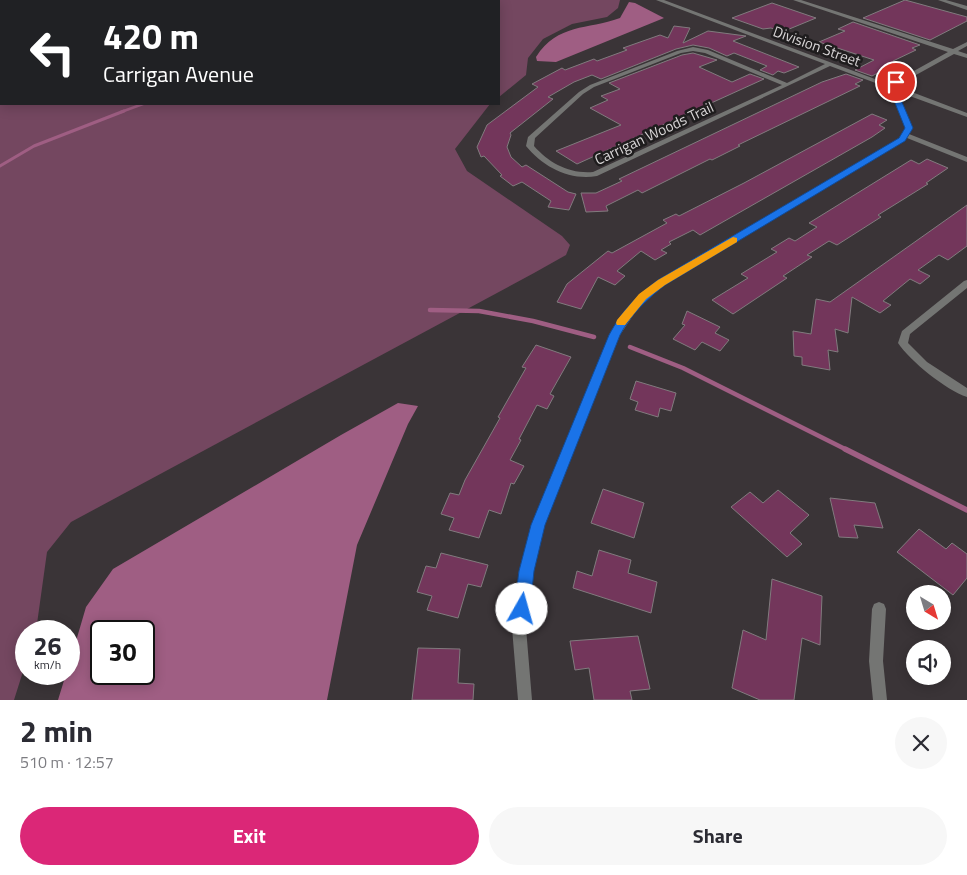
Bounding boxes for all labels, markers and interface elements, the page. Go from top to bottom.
text: 420 m [103,9,199,63]
icon: left [20,20,85,85]
street label: Division Street [770,20,865,73]
text: Carrigan Avenue [103,57,254,91]
pin [875,61,917,103]
icon: arrive [882,68,910,96]
street label: Carrigan Woods Trail [591,95,717,171]
position arrow [495,582,547,634]
north arrow [906,585,951,630]
map controls [906,585,951,685]
speed limit sign: 30 [90,620,155,685]
text: 26 [33,627,62,665]
button: sound [906,640,951,685]
text: km/h [34,655,61,674]
text: 2 min [20,708,93,754]
button: close [895,717,947,769]
text: 510 m · 12:57 [20,750,114,774]
button: Exit [20,807,479,865]
button: Share [489,807,947,865]

